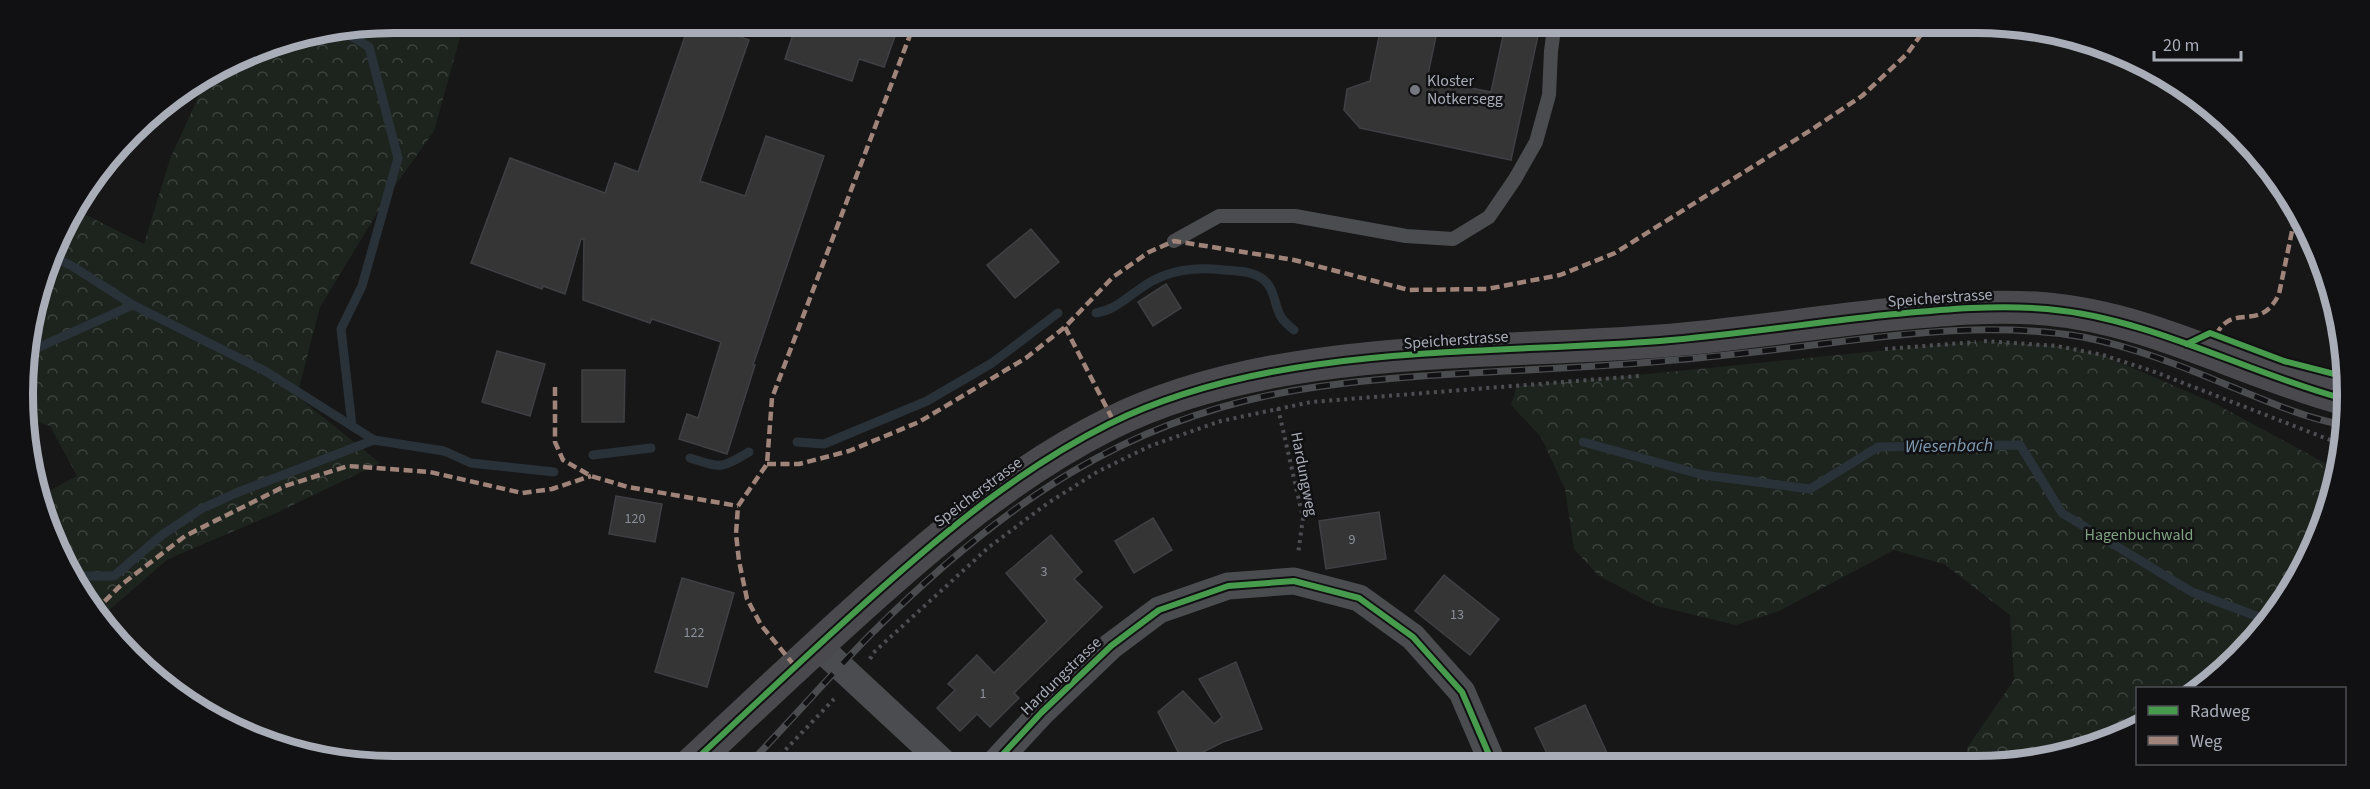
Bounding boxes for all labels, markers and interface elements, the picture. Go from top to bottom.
scale bar [2154,24,2241,62]
text: 20 m [2163,33,2199,58]
place label: Kloster Notkersegg [1427,70,1503,110]
marker: Kloster Notkersegg [1408,83,1422,97]
street label: Speicherstrasse [1887,283,1993,313]
street label: Speicherstrasse [1403,325,1509,355]
street label: Hardungweg [1285,430,1323,518]
water label: Wiesenbach [1905,433,1993,459]
street label: Speicherstrasse [929,452,1027,532]
house number: 120 [625,509,645,529]
park label: Hagenbuchwald [2085,524,2193,546]
house number: 9 [1349,530,1356,550]
house number: 3 [1041,562,1048,582]
house number: 13 [1450,605,1464,625]
house number: 122 [684,623,704,643]
street label: Hardungstrasse [1016,632,1106,720]
house number: 1 [980,684,987,704]
legend [2136,687,2346,765]
text: Radweg [2190,699,2250,724]
text: Weg [2190,729,2222,754]

